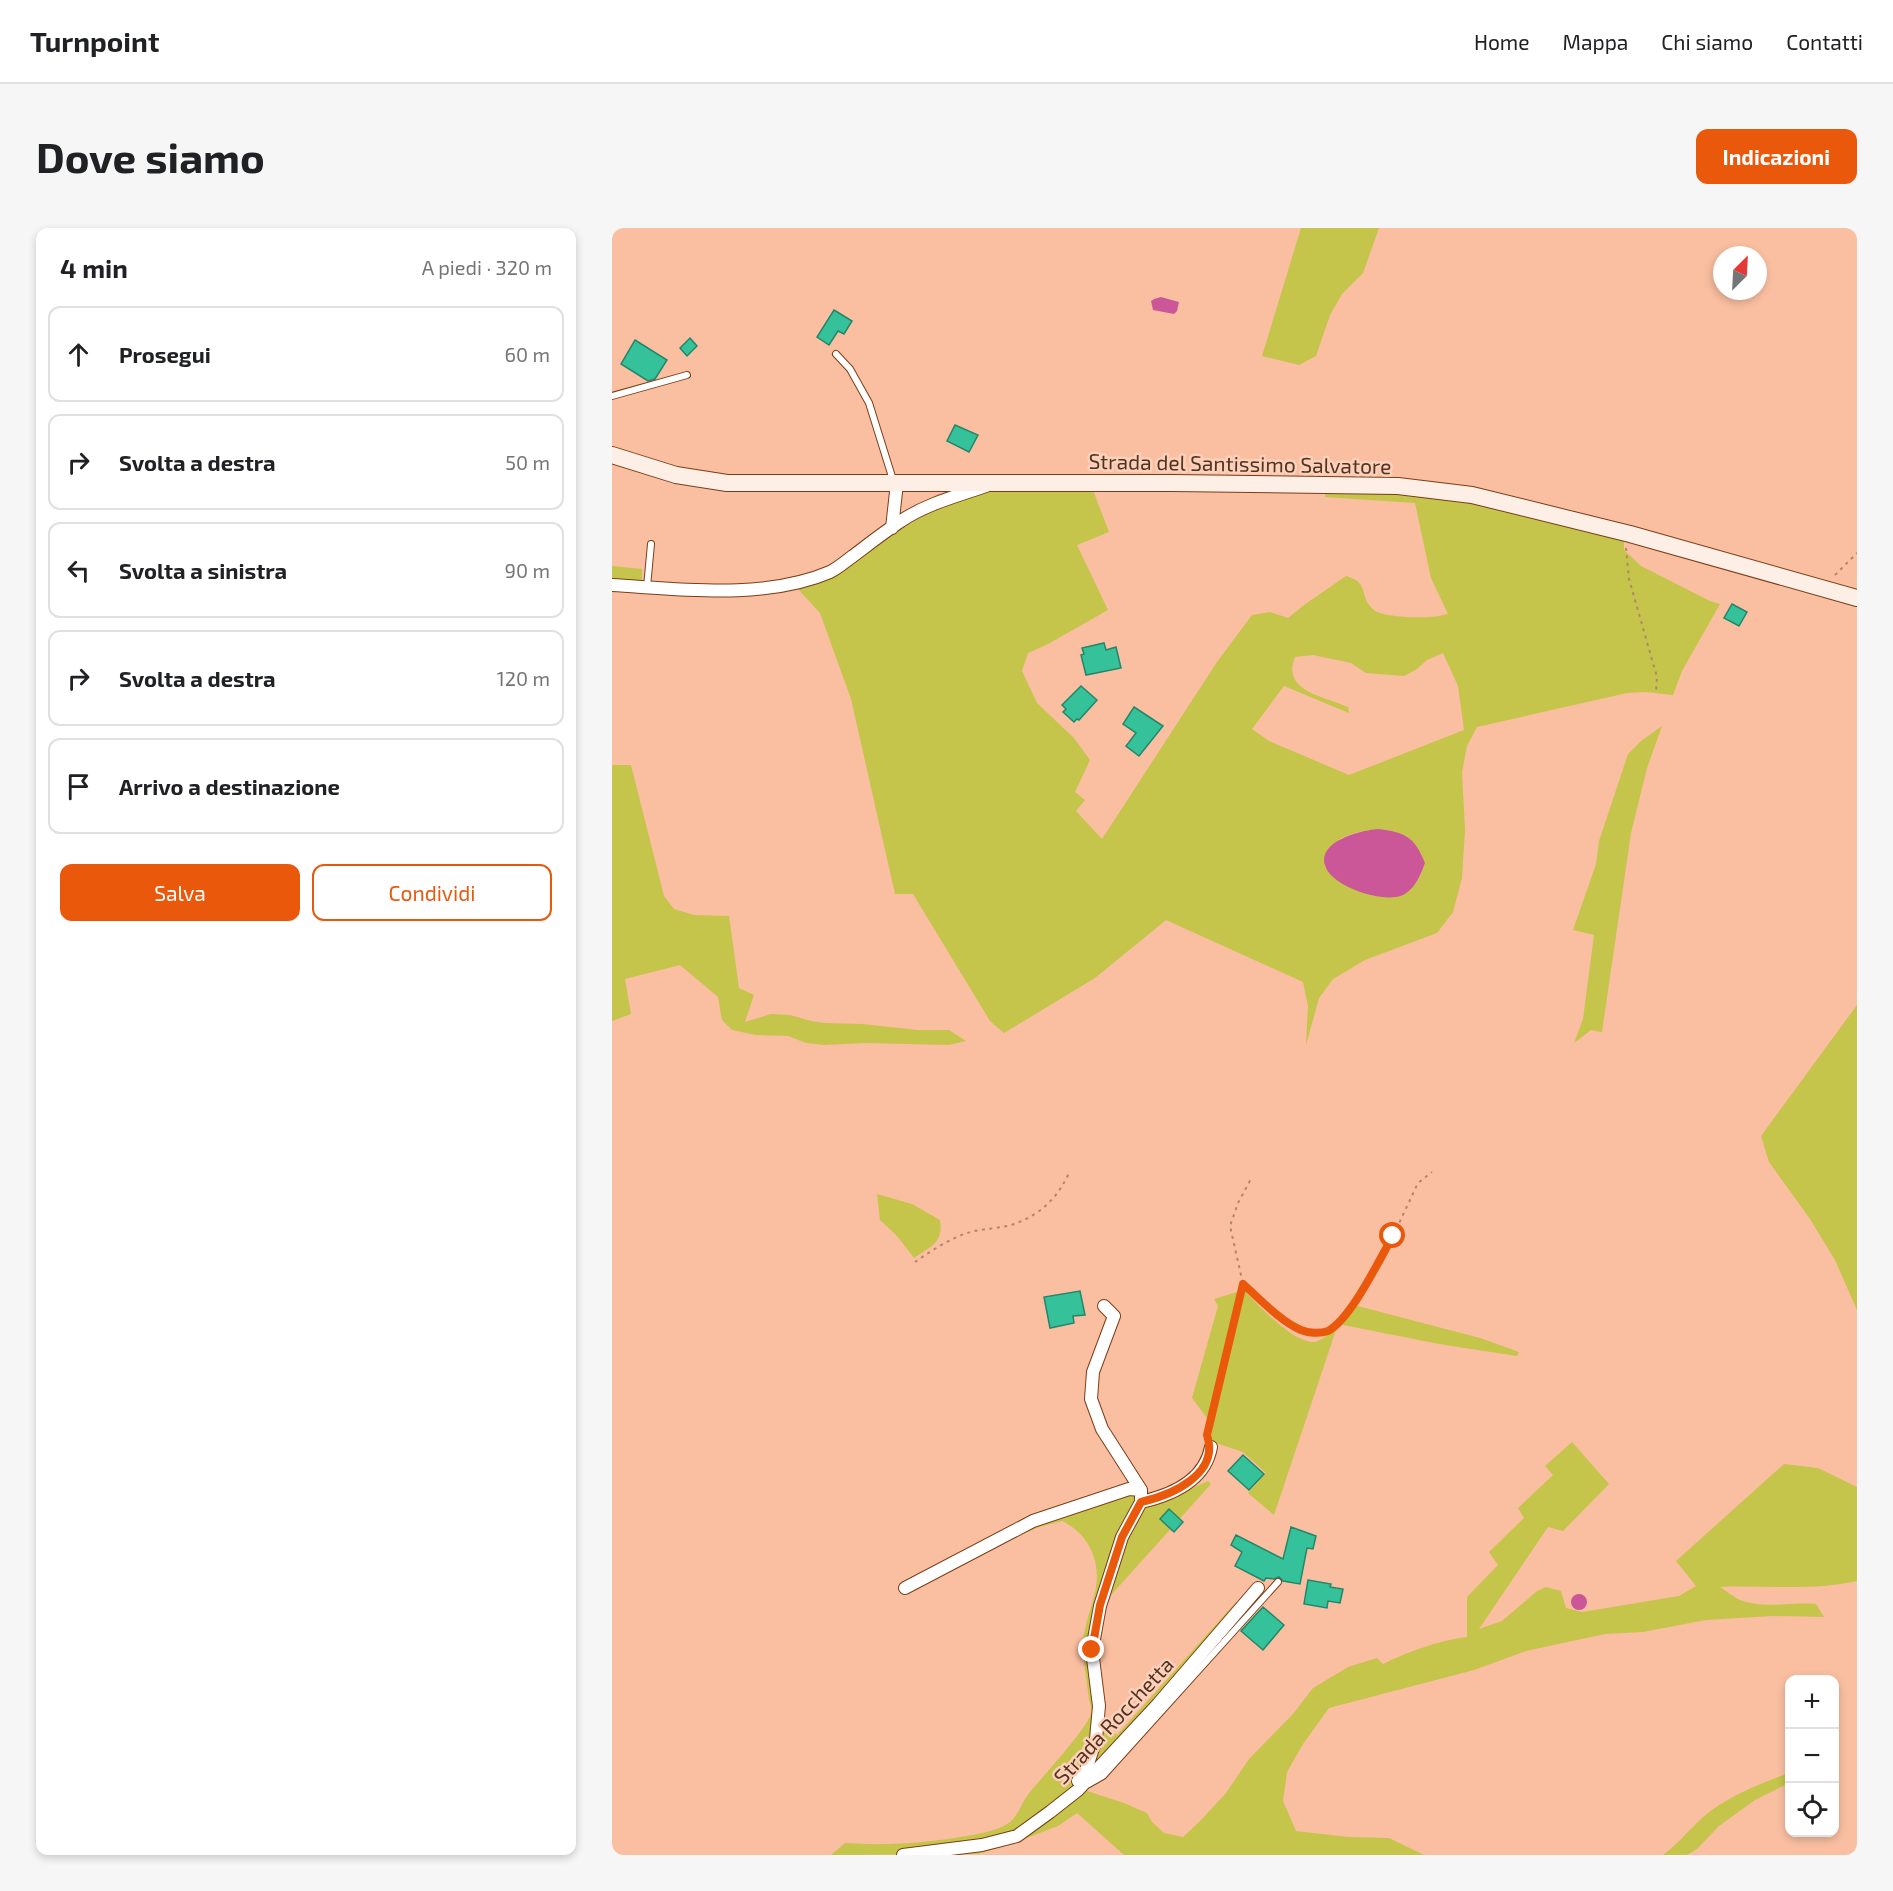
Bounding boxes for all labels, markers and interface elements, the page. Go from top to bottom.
text: Turnpoint [30,24,159,58]
text: Home [1474,29,1530,54]
text: Mappa [1563,29,1628,54]
text: Chi siamo [1661,29,1753,54]
text: Contatti [1786,29,1863,54]
button: Indicazioni [1696,129,1857,184]
text: Dove siamo [36,131,265,181]
north arrow [1713,246,1767,300]
text: 4 min [60,252,128,283]
text: A piedi · 320 m [422,255,552,279]
icon: ahead [62,338,95,371]
text: Prosegui [119,341,211,367]
text: 60 m [505,342,550,366]
icon: right [62,446,95,479]
street label: Strada del Santissimo Salvatore [1088,448,1392,478]
text: Svolta a destra [119,449,276,475]
text: 50 m [505,450,550,474]
icon: left [62,554,95,587]
text: Svolta a sinistra [119,557,287,583]
text: 90 m [505,558,550,582]
icon: right [62,662,95,695]
text: Svolta a destra [119,665,276,691]
text: 120 m [497,666,550,690]
icon: arrive [62,770,95,803]
text: Arrivo a destinazione [119,773,340,799]
button: Salva [60,864,300,921]
button: Condividi [312,864,552,921]
route start [1379,1222,1405,1248]
route end [1078,1636,1104,1662]
street label: Strada Rocchetta [1048,1651,1178,1789]
map controls [1785,1675,1839,1837]
button: + [1785,1675,1839,1729]
button: − [1785,1729,1839,1783]
button: locate [1785,1783,1839,1837]

